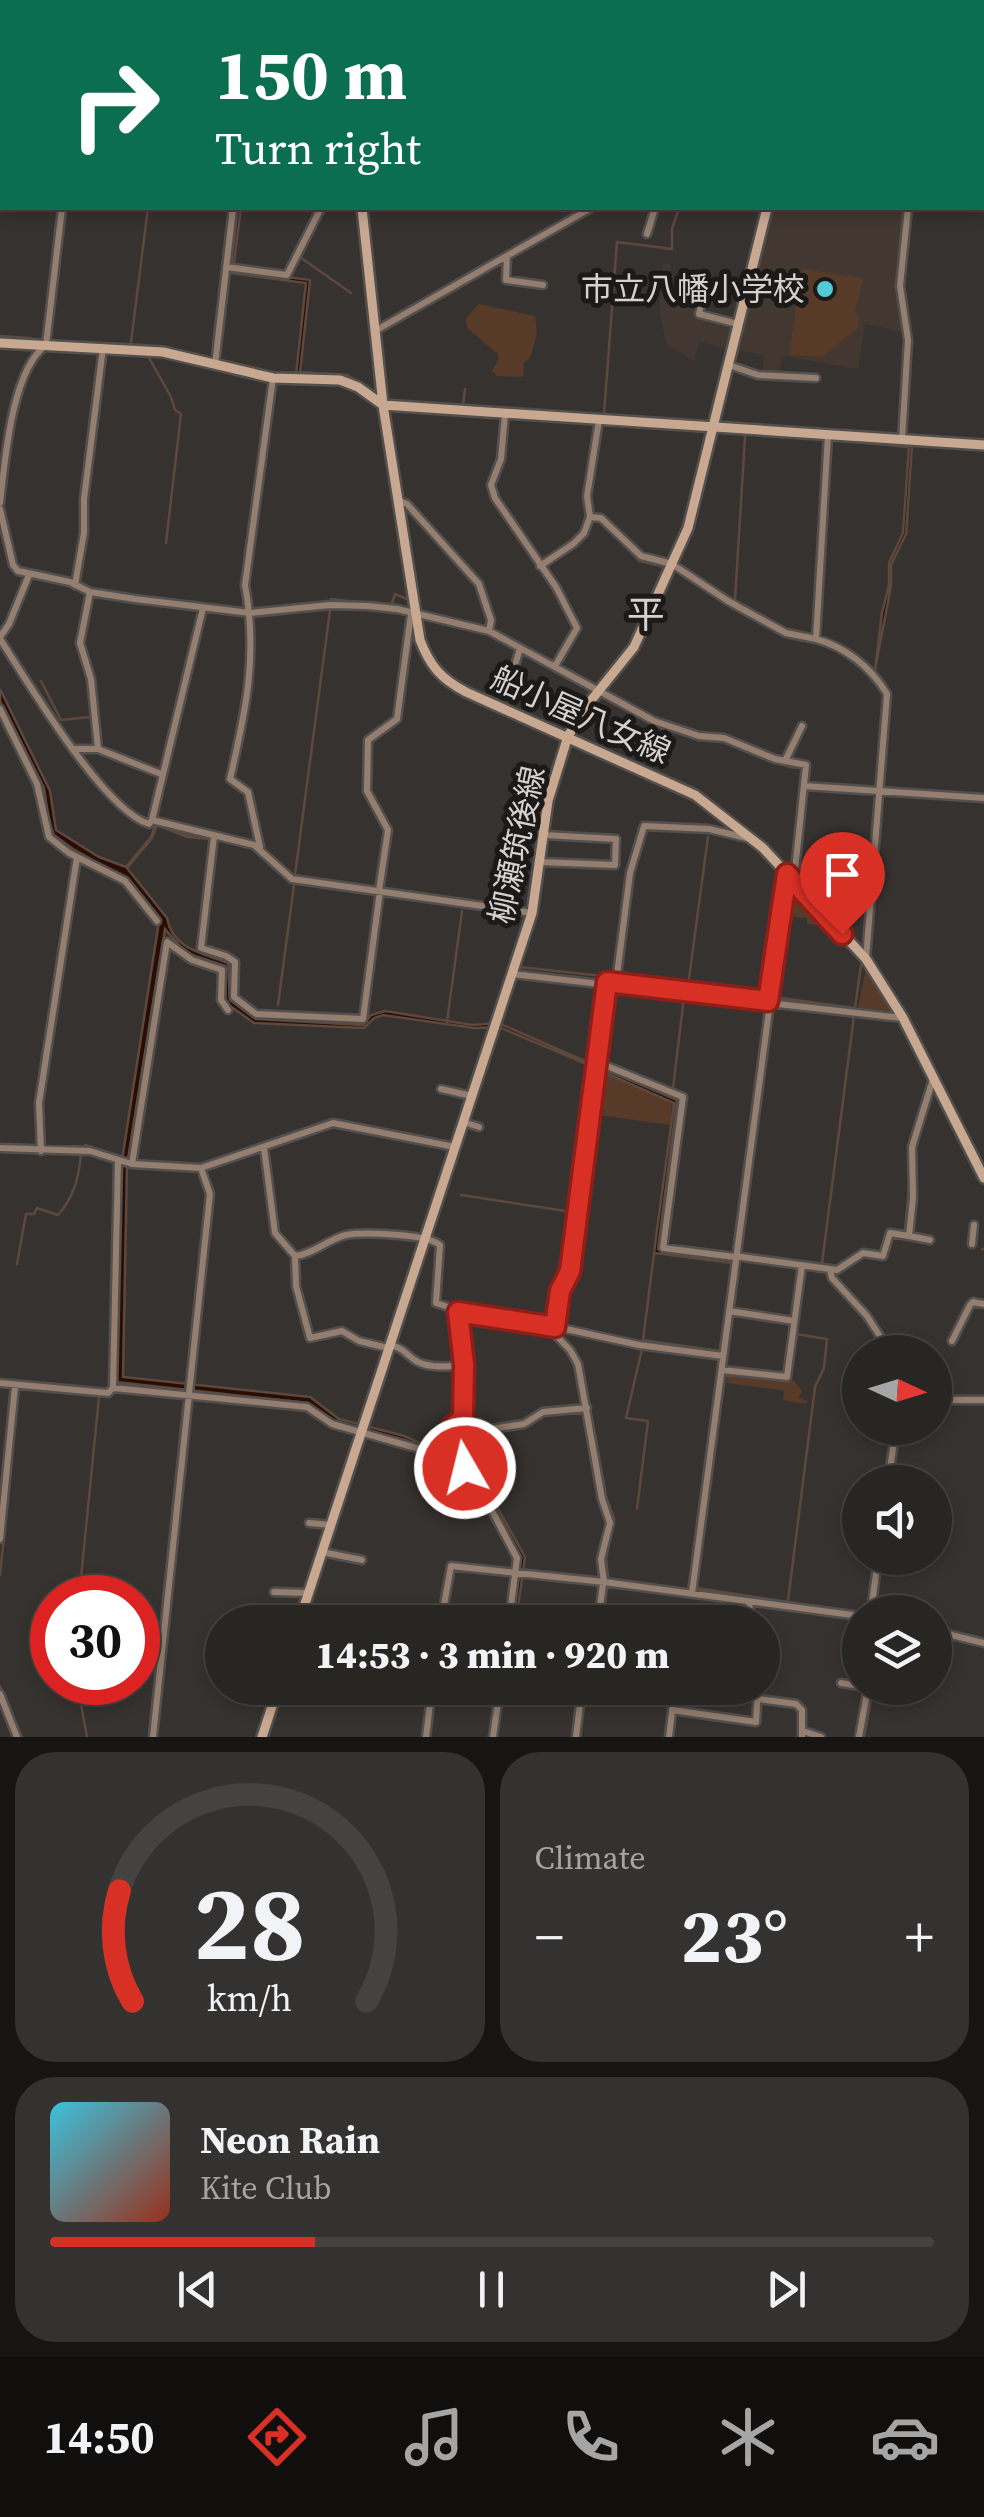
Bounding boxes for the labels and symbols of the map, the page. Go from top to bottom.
place label: 市立八幡小学校 [581,267,805,311]
marker: 市立八幡小学校 [814,278,836,300]
district label: 平 [627,589,665,641]
street label: 船小屋八女線 [484,656,678,774]
street label: 柳瀬筑後線 [479,762,555,928]
pin [800,832,885,935]
north arrow [842,1335,952,1445]
position arrow [413,1416,517,1520]
speed limit sign: 30 [30,1575,160,1705]

